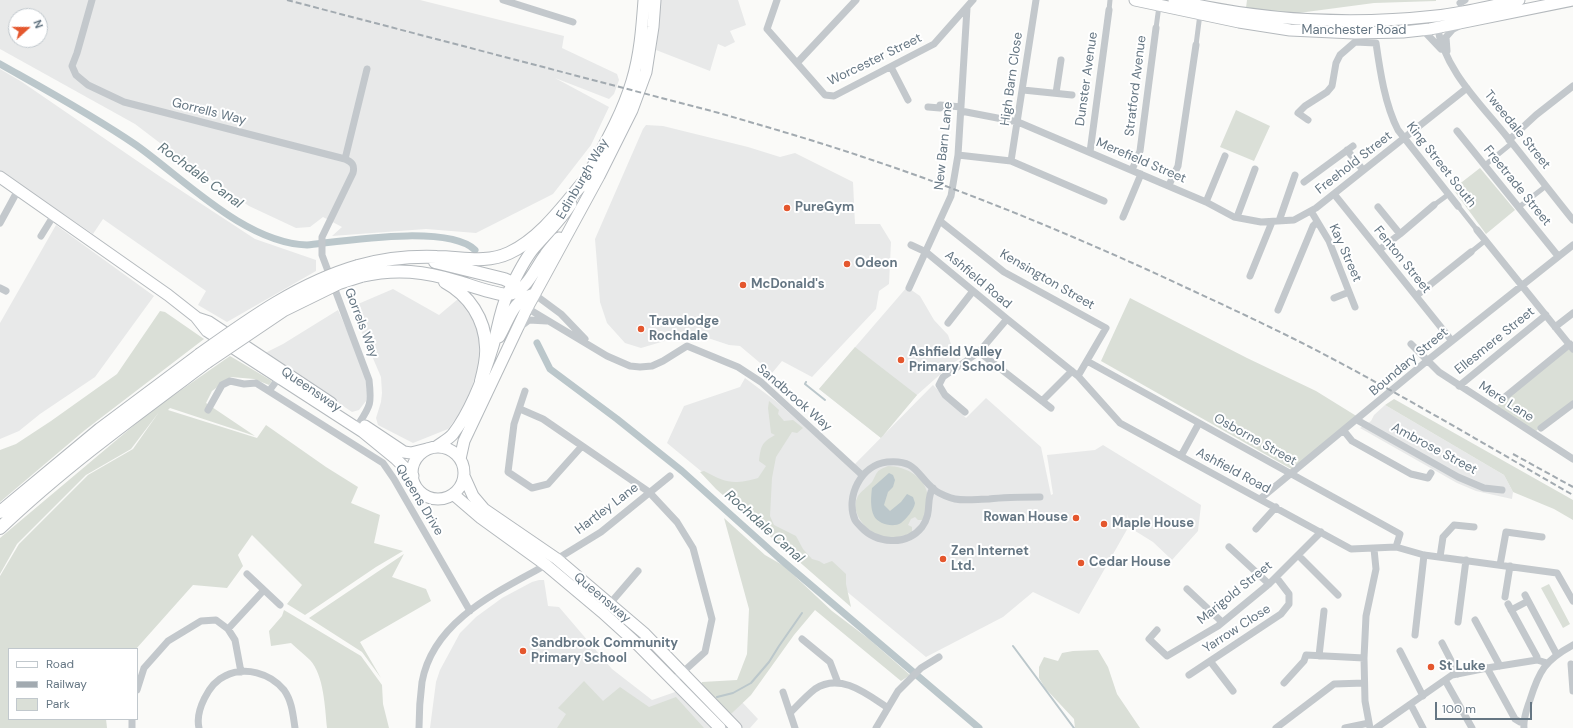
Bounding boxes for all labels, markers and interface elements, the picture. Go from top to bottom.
north arrow [8,8,48,48]
text: N [30,18,46,30]
street label: Manchester Road [1302,23,1406,39]
street label: Worcester Street [825,30,925,90]
street label: High Barn Close [998,31,1026,127]
street label: Dunster Avenue [1073,31,1101,127]
street label: Stratford Avenue [1122,35,1150,137]
street label: Tweedale Street [1480,87,1554,173]
street label: Gorrells Way [170,95,248,129]
street label: New Barn Lane [932,101,956,191]
street label: King Street South [1403,119,1479,211]
street label: Freehold Street [1313,128,1395,198]
street label: Merefield Street [1094,135,1188,187]
street label: Edinburgh Way [554,136,612,222]
water label: Rochdale Canal [154,140,246,212]
street label: Freetrade Street [1480,143,1554,229]
place label: PureGym [795,200,854,216]
marker: PureGym [782,203,792,213]
street label: Kay Street [1325,222,1365,284]
street label: Fenton Street [1370,223,1434,297]
street label: Kensington Street [997,247,1097,313]
street label: Ashfield Road [942,248,1014,312]
place label: Odeon [855,256,897,272]
marker: Odeon [842,259,852,269]
place label: McDonald's [751,277,825,293]
marker: McDonald's [738,280,748,290]
street label: Gorrels Way [341,286,381,360]
street label: Ellesmere Street [1452,304,1538,378]
place label: Travelodge Rochdale [649,314,719,345]
marker: Travelodge Rochdale [636,324,646,334]
street label: Boundary Street [1366,325,1452,399]
place label: Ashfield Valley Primary School [909,345,1005,376]
marker: Ashfield Valley Primary School [896,355,906,365]
street label: Sandbrook Way [753,361,835,435]
street label: Queensway [278,364,344,416]
street label: Mere Lane [1476,378,1536,426]
street label: Osborne Street [1211,411,1299,469]
street label: Ambrose Street [1388,420,1480,478]
street label: Ashfield Road [1193,445,1273,497]
street label: Queens Drive [392,461,446,539]
street label: Hartley Lane [572,480,642,538]
water label: Rochdale Canal [721,487,807,567]
place label: Rowan House [984,510,1068,526]
marker: Rowan House [1071,513,1081,523]
place label: Maple House [1112,516,1194,532]
marker: Maple House [1099,519,1109,529]
place label: Zen Internet Ltd. [951,544,1029,575]
marker: Zen Internet Ltd. [938,554,948,564]
place label: Cedar House [1089,555,1171,571]
marker: Cedar House [1076,558,1086,568]
street label: Marigold Street [1194,558,1276,628]
street label: Queensway [570,570,634,626]
street label: Yarrow Close [1200,601,1274,657]
place label: Sandbrook Community Primary School [531,636,678,667]
marker: Sandbrook Community Primary School [518,646,528,656]
legend [8,648,138,720]
text: Road [46,656,74,672]
place label: St Luke [1439,659,1486,675]
marker: St Luke [1426,662,1436,672]
text: Railway [46,676,87,692]
scale bar [1437,694,1534,720]
text: Park [46,696,70,712]
text: 100 m [1442,701,1476,717]

